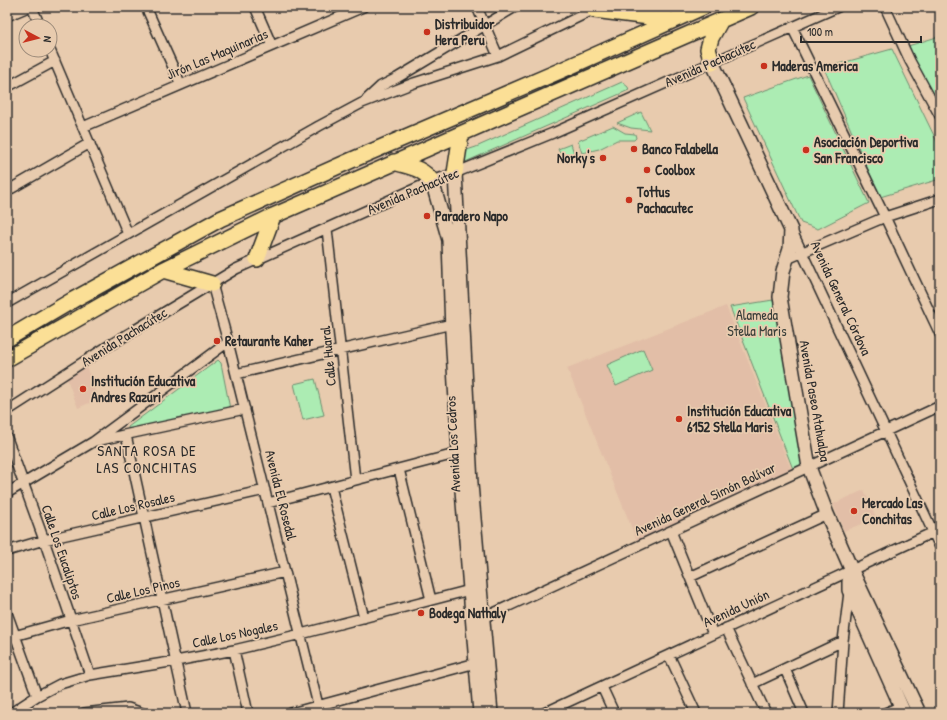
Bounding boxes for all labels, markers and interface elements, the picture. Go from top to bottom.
place label: Distribuidor Hera Peru [435,14,495,49]
north arrow [18,18,58,58]
scale bar [801,18,921,44]
text: 100 m [807,23,833,40]
street label: Jirón Las Maquinarias [163,24,271,84]
marker: Distribuidor Hera Peru [422,27,432,37]
street label: Avenida Pachacútec [661,34,759,91]
text: N [41,35,55,43]
place label: Maderas America [772,56,858,75]
marker: Maderas America [759,61,769,71]
place label: Asociación Deportiva San Francisco [814,132,918,167]
place label: Banco Falabella [642,139,719,158]
marker: Banco Falabella [629,144,639,154]
marker: Asociación Deportiva San Francisco [801,145,811,155]
place label: Norky's [557,148,596,169]
marker: Norky's [598,153,608,163]
place label: Coolbox [655,160,695,179]
street label: Avenida Pachacútec [364,163,462,218]
marker: Coolbox [642,165,652,175]
place label: Tottus Pachacutec [636,182,693,217]
marker: Tottus Pachacutec [624,195,634,205]
place label: Paradero Napo [435,206,508,227]
marker: Paradero Napo [422,211,432,221]
street label: Avenida General Córdova [807,237,877,359]
street label: Avenida Pachacútec [77,302,171,370]
park label: Alameda Stella Maris [727,305,787,340]
street label: Calle Huaral [315,325,340,387]
place label: Retaurante Kaher [225,331,314,350]
marker: Retaurante Kaher [212,336,222,346]
street label: Avenida Paseo Atahualpa [794,339,836,464]
place label: Institución Educativa Andres Razuri [91,371,196,406]
marker: Institución Educativa Andres Razuri [78,384,88,394]
street label: Avenida Los Cedros [440,395,465,493]
place label: Institución Educativa 6152 Stella Maris [687,401,792,436]
marker: Institución Educativa 6152 Stella Maris [674,414,684,424]
district label: SANTA ROSA DE LAS CONCHITAS [97,440,197,478]
street label: Avenida El Rosedal [261,448,302,542]
street label: Avenida General Simón Bolívar [631,457,779,540]
street label: Calle Los Rosales [89,487,176,524]
place label: Mercado Las Conchitas [862,493,923,528]
street label: Calle Los Eucaliptos [36,502,88,602]
marker: Mercado Las Conchitas [849,506,859,516]
street label: Calle Los Pinos [104,572,181,607]
street label: Avenida Unión [700,584,772,631]
place label: Bodega Nathaly [429,603,507,624]
marker: Bodega Nathaly [416,608,426,618]
street label: Calle Los Nogales [190,615,280,653]

